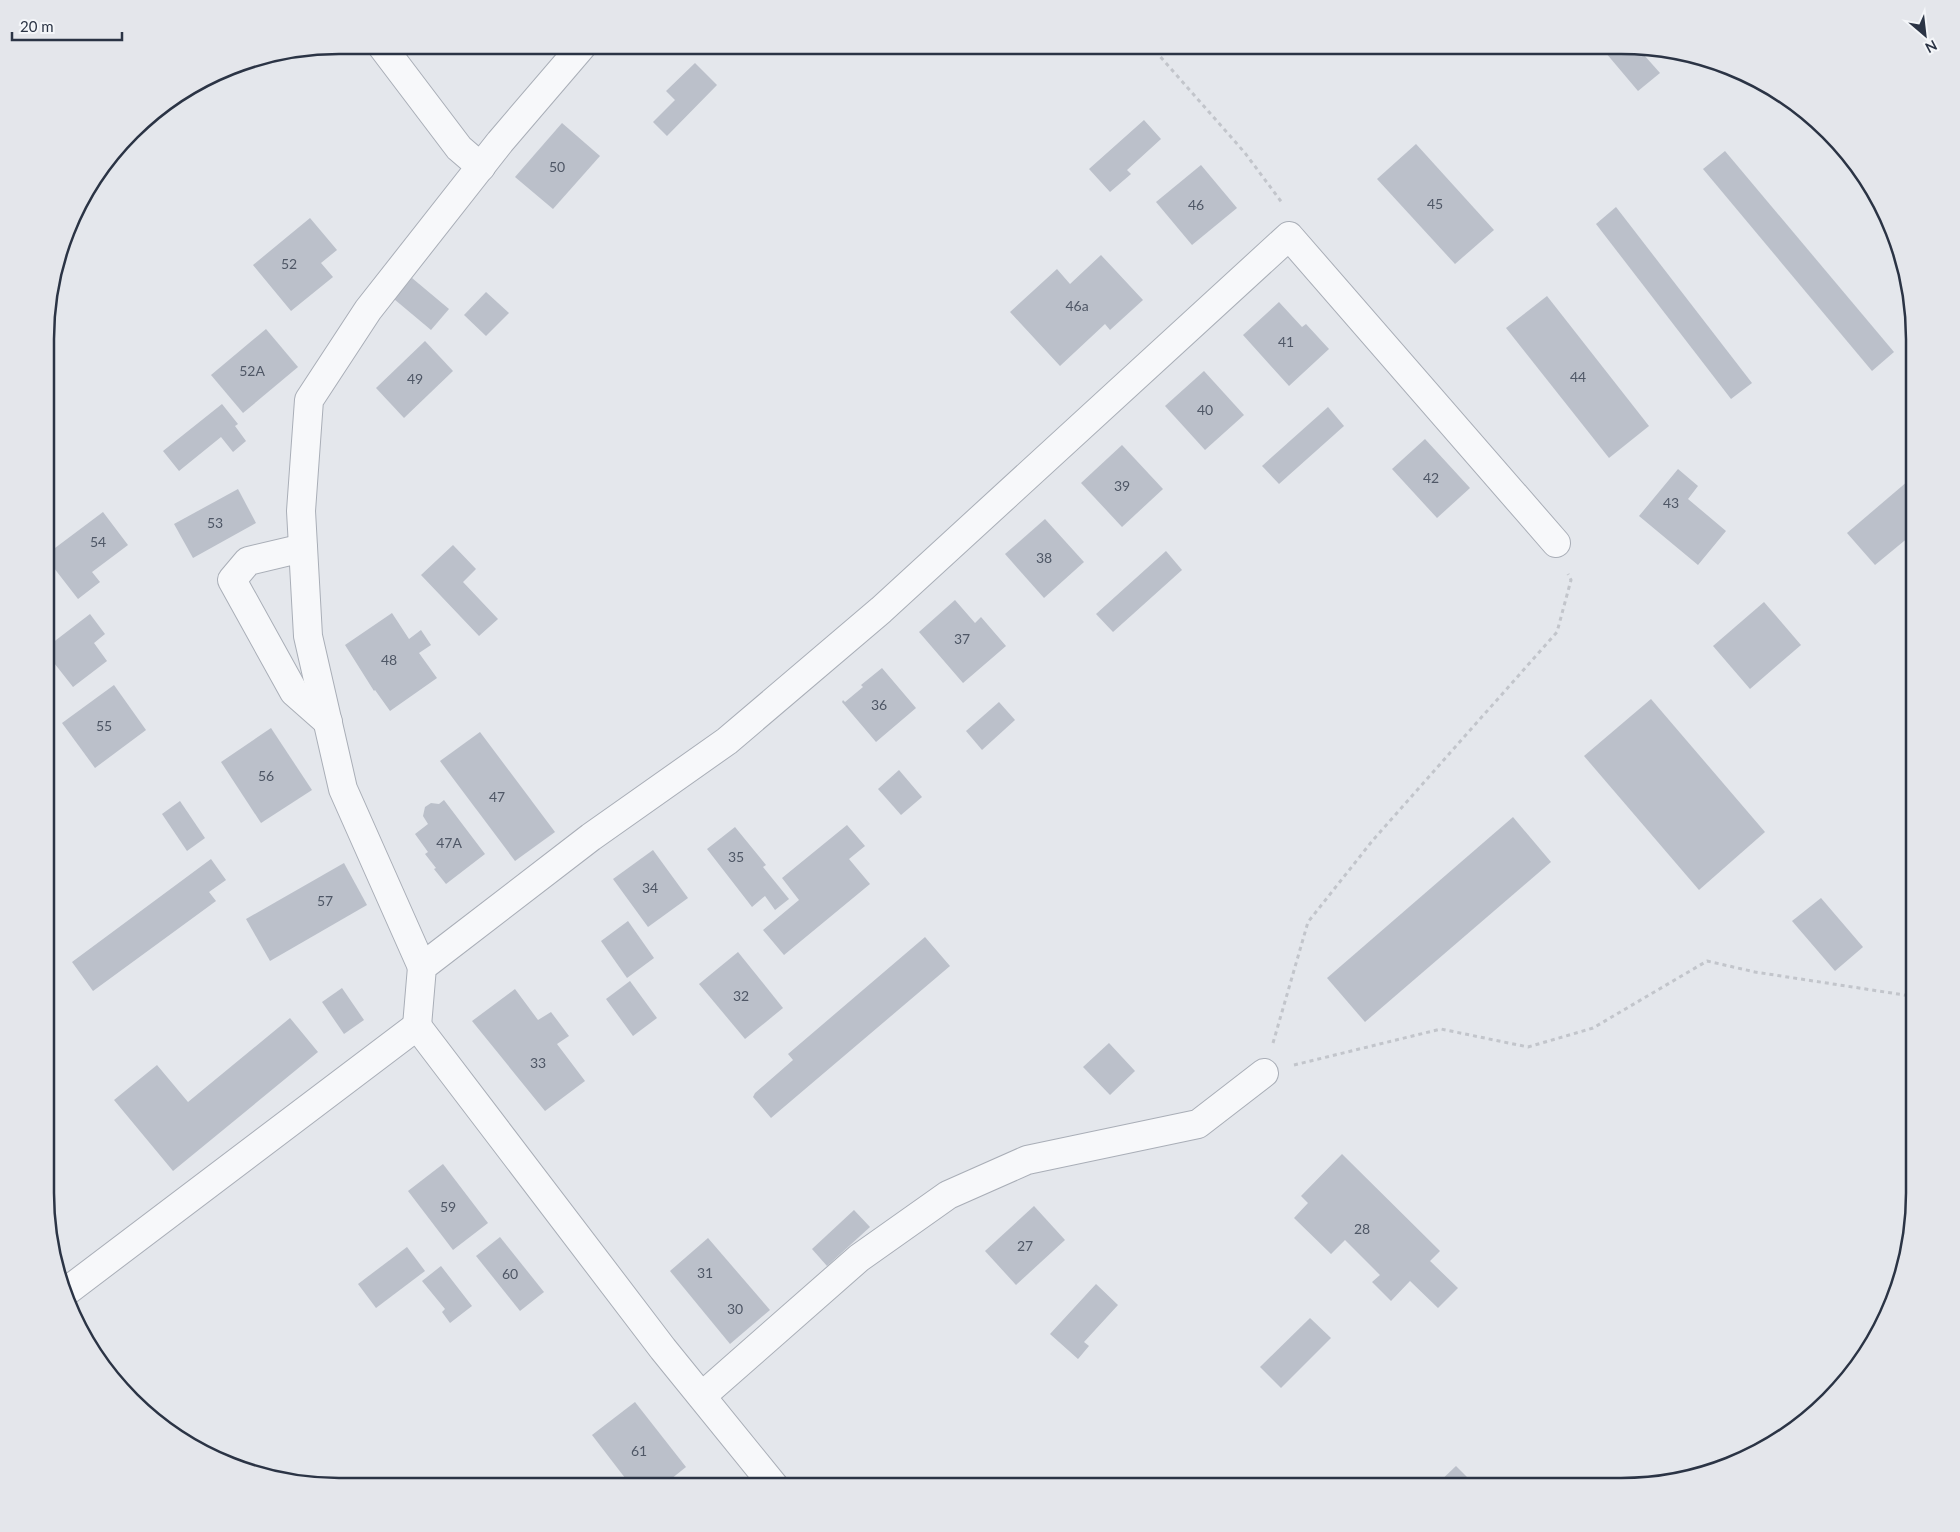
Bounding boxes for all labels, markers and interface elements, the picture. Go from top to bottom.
scale bar [12,10,122,42]
north arrow [1900,10,1950,60]
text: 20 m [20,17,54,35]
text: N [1923,37,1940,57]
house number: 50 [549,158,565,175]
house number: 45 [1427,195,1443,212]
house number: 46 [1188,196,1204,213]
house number: 52 [281,255,297,272]
house number: 46a [1065,297,1089,314]
house number: 41 [1278,333,1294,350]
house number: 52A [239,362,265,379]
house number: 44 [1570,368,1586,385]
house number: 49 [407,370,423,387]
house number: 40 [1197,401,1213,418]
house number: 42 [1423,469,1439,486]
house number: 39 [1114,477,1130,494]
house number: 43 [1663,494,1679,511]
house number: 53 [207,514,223,531]
house number: 54 [90,533,106,550]
house number: 38 [1036,549,1052,566]
house number: 37 [954,630,970,647]
house number: 48 [381,651,397,668]
house number: 36 [871,696,887,713]
house number: 55 [96,717,112,734]
house number: 56 [258,767,274,784]
house number: 47 [489,788,505,805]
house number: 47A [436,834,462,851]
house number: 35 [728,848,744,865]
house number: 34 [642,879,658,896]
house number: 57 [317,892,333,909]
house number: 32 [733,987,749,1004]
house number: 33 [530,1054,546,1071]
house number: 59 [440,1198,456,1215]
house number: 28 [1354,1220,1370,1237]
house number: 27 [1017,1237,1033,1254]
house number: 31 [697,1264,713,1281]
house number: 60 [502,1265,518,1282]
house number: 30 [727,1300,743,1317]
house number: 61 [631,1442,647,1459]

